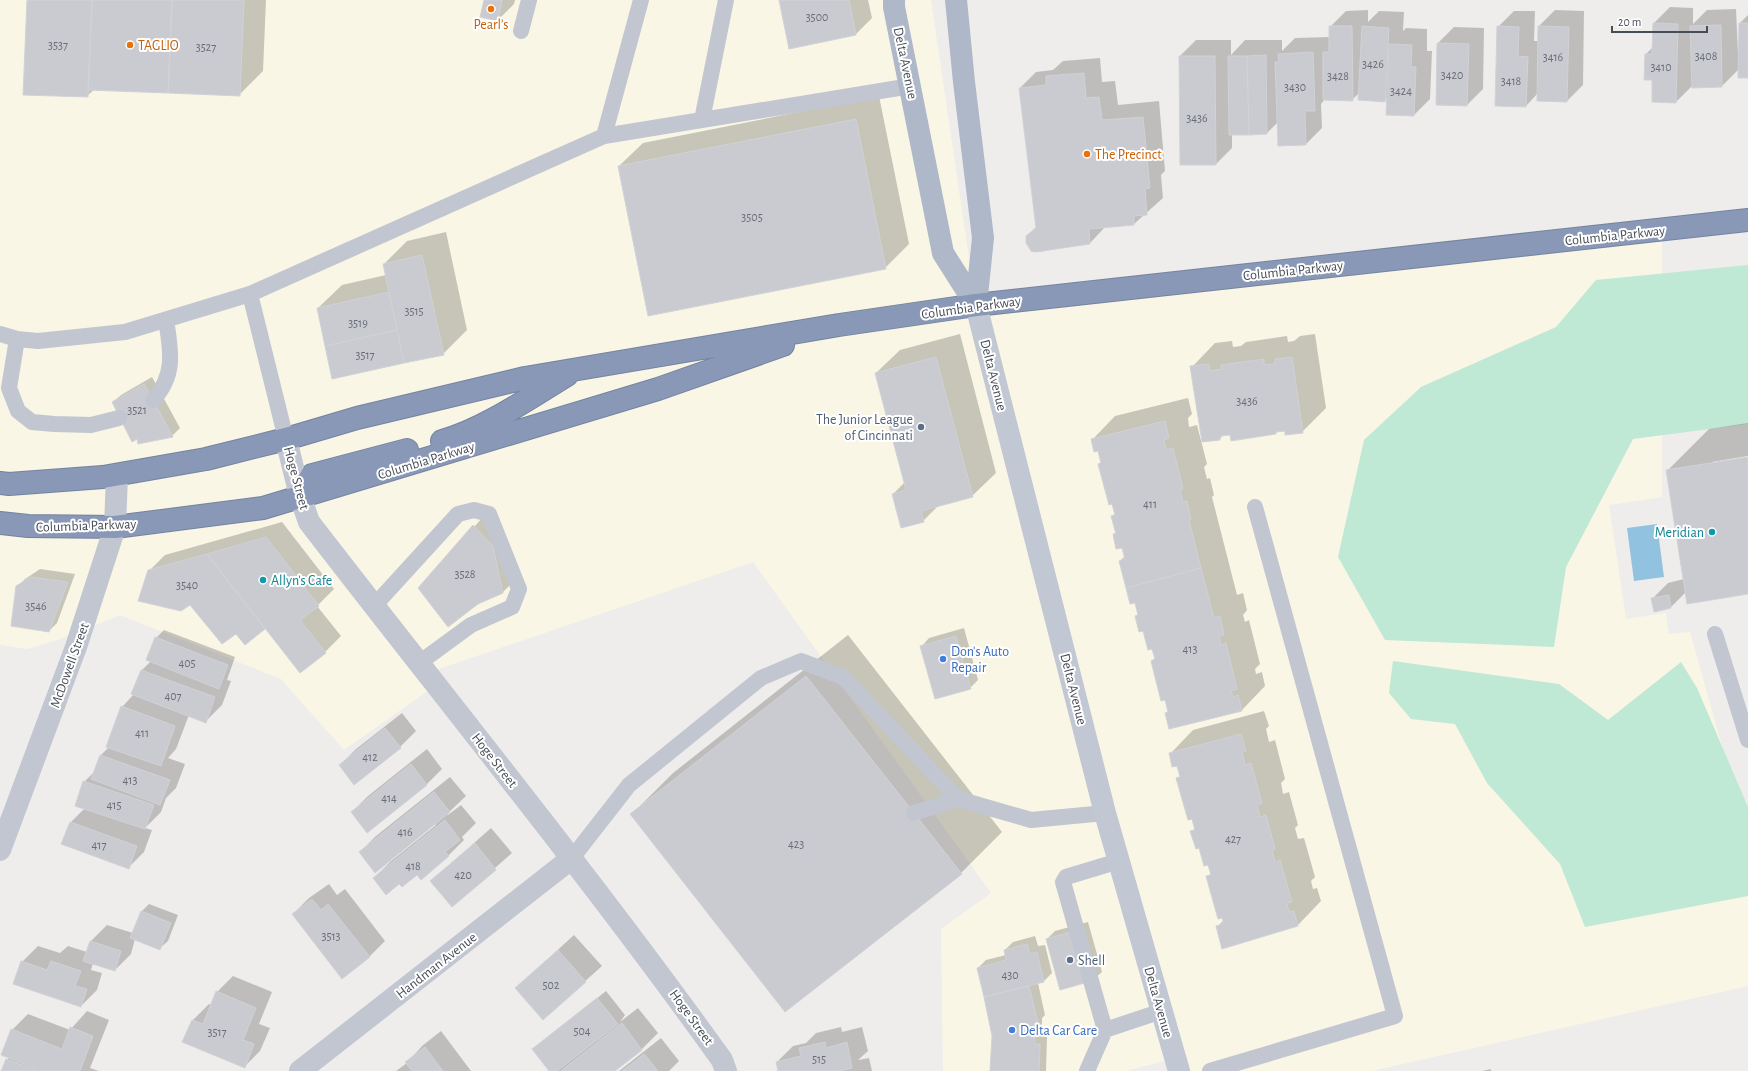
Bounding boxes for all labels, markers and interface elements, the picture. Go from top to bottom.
marker: Pearl’s [486,4,496,14]
scale bar [1612,8,1707,34]
house number: 3500 [806,11,828,23]
text: 20 m [1618,16,1641,28]
place label: Pearl’s [474,18,509,32]
street label: Delta Avenue [891,26,919,100]
house number: 3537 [48,39,68,51]
place label: TAGLIO [138,39,179,53]
marker: TAGLIO [125,40,135,50]
house number: 3527 [196,41,216,53]
house number: 3408 [1695,50,1718,62]
house number: 3416 [1543,51,1564,63]
house number: 3426 [1362,58,1384,70]
house number: 3410 [1650,61,1672,73]
house number: 3420 [1441,69,1463,81]
house number: 3428 [1327,70,1349,82]
house number: 3418 [1501,75,1522,87]
house number: 3430 [1284,81,1306,93]
house number: 3424 [1390,85,1412,97]
house number: 3436 [1186,112,1208,124]
place label: The Precinct [1095,148,1162,162]
marker: The Precinct [1082,149,1092,159]
house number: 3505 [741,211,763,223]
street label: Columbia Parkway [1564,224,1666,248]
street label: Columbia Parkway [1242,259,1344,283]
street label: Columbia Parkway [920,294,1022,322]
house number: 3515 [404,305,424,317]
house number: 3519 [348,317,368,329]
street label: Delta Avenue [977,338,1009,412]
house number: 3517 [355,349,375,361]
house number: 3436 [1236,395,1258,407]
house number: 3521 [127,404,147,416]
place label: The Junior League of Cincinnati [816,413,913,443]
marker: The Junior League of Cincinnati [916,422,926,432]
street label: Columbia Parkway [376,440,476,482]
street label: Hoge Street [281,445,311,512]
house number: 411 [1143,498,1157,510]
street label: Columbia Parkway [36,517,137,535]
place label: Meridian [1655,526,1704,540]
marker: Meridian [1707,527,1717,537]
house number: 3528 [454,568,476,580]
place label: Allyn's Cafe [271,574,332,588]
marker: Allyn's Cafe [258,575,268,585]
house number: 3540 [176,579,198,591]
house number: 3546 [25,600,47,612]
street label: McDowell Street [48,620,92,710]
house number: 413 [1183,643,1197,655]
place label: Don's Auto Repair [951,645,1009,675]
street label: Delta Avenue [1057,652,1089,726]
marker: Don's Auto Repair [938,654,948,664]
house number: 405 [178,657,196,669]
house number: 407 [164,690,182,702]
house number: 411 [135,727,149,739]
street label: Hoge Street [469,731,520,791]
house number: 412 [362,751,378,763]
house number: 413 [123,774,137,786]
house number: 414 [381,792,397,804]
house number: 415 [107,799,121,811]
house number: 416 [397,826,413,838]
house number: 427 [1225,833,1241,845]
house number: 423 [788,838,804,850]
house number: 417 [92,839,106,851]
house number: 418 [405,860,421,872]
house number: 420 [454,869,472,881]
house number: 3513 [321,930,341,942]
street label: Handman Avenue [394,930,480,1001]
place label: Shell [1078,954,1105,968]
marker: Shell [1065,955,1075,965]
street label: Delta Avenue [1141,965,1175,1039]
house number: 430 [1001,969,1019,981]
house number: 502 [543,979,560,991]
street label: Hoge Street [667,987,716,1048]
place label: Delta Car Care [1020,1024,1097,1038]
house number: 504 [573,1025,591,1037]
marker: Delta Car Care [1007,1025,1017,1035]
house number: 3517 [207,1026,227,1038]
house number: 515 [812,1053,826,1065]

